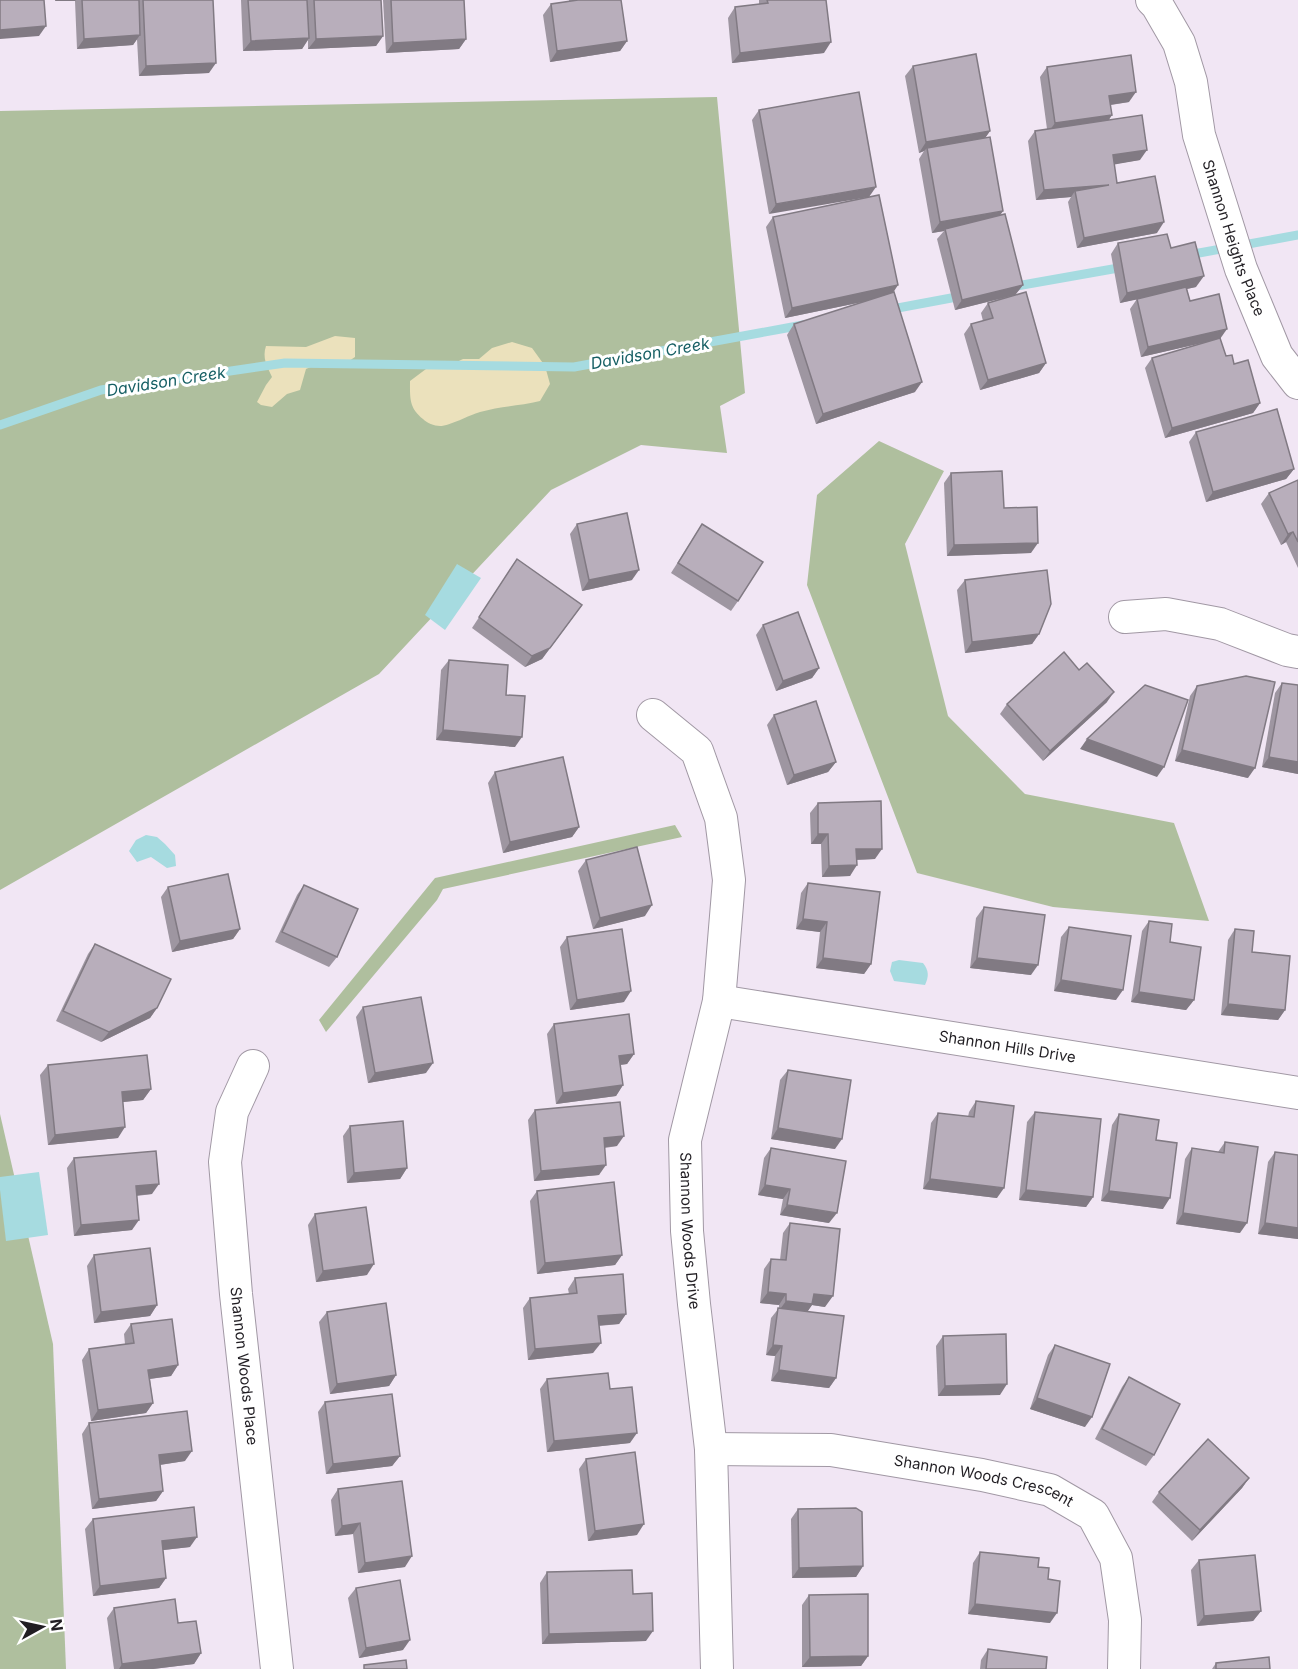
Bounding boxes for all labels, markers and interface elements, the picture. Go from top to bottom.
street label: Shannon Heights Place [1198,157,1269,319]
water label: Davidson Creek [589,333,711,373]
water label: Davidson Creek [105,362,227,400]
street label: Shannon Hills Drive [938,1026,1077,1067]
street label: Shannon Woods Drive [676,1152,705,1310]
street label: Shannon Woods Place [226,1286,262,1446]
street label: Shannon Woods Crescent [893,1451,1077,1511]
north arrow [12,1597,72,1657]
text: N [46,1617,68,1632]

